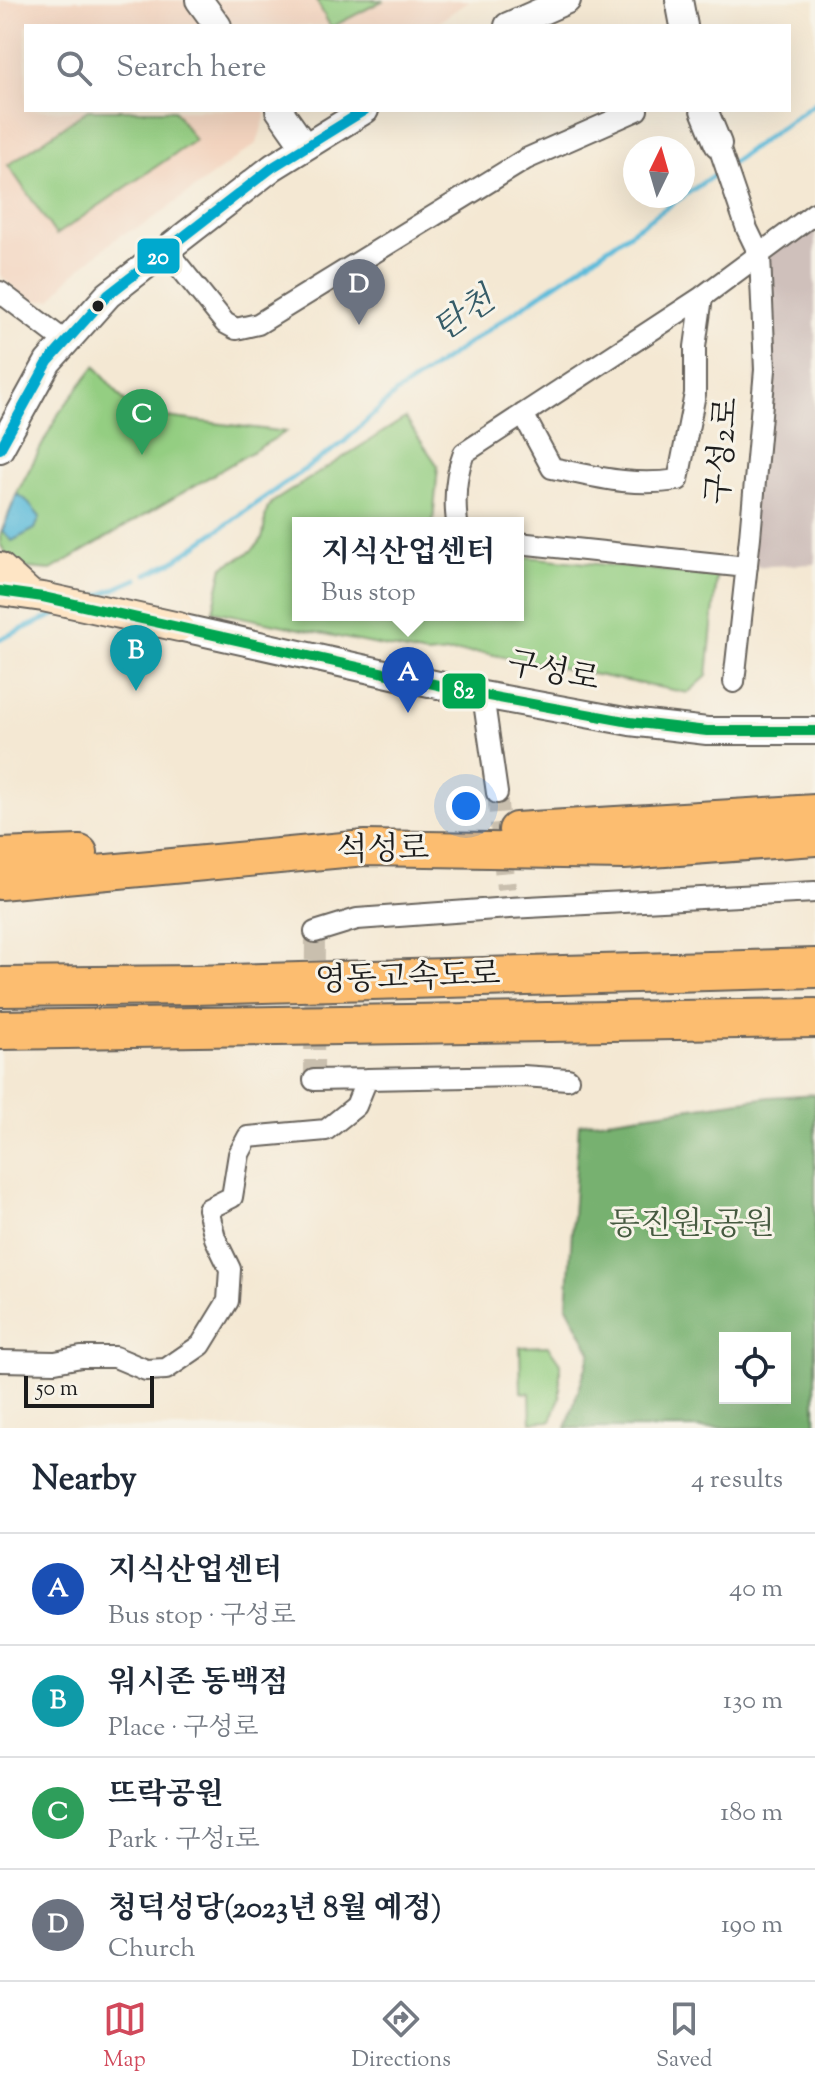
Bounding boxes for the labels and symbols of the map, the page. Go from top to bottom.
north arrow [623,136,695,208]
line badge: 20 [136,237,181,275]
text: 20 [147,243,169,275]
pin: D [333,259,385,325]
water label: 탄천 [424,276,508,355]
unlabelled marker [90,298,106,314]
pin: C [116,389,168,455]
street label: 구성2로 [696,395,752,507]
pin: B [110,625,162,691]
street label: 구성로 [503,642,603,704]
pin: A [382,647,434,713]
line badge: 82 [441,672,487,710]
text: 82 [453,677,475,709]
your location [446,786,486,826]
street label: 석성로 [336,827,430,875]
street label: 영동고속도로 [315,953,502,1005]
park label: 동진원1공원 [609,1203,775,1249]
scale bar [24,1372,154,1408]

